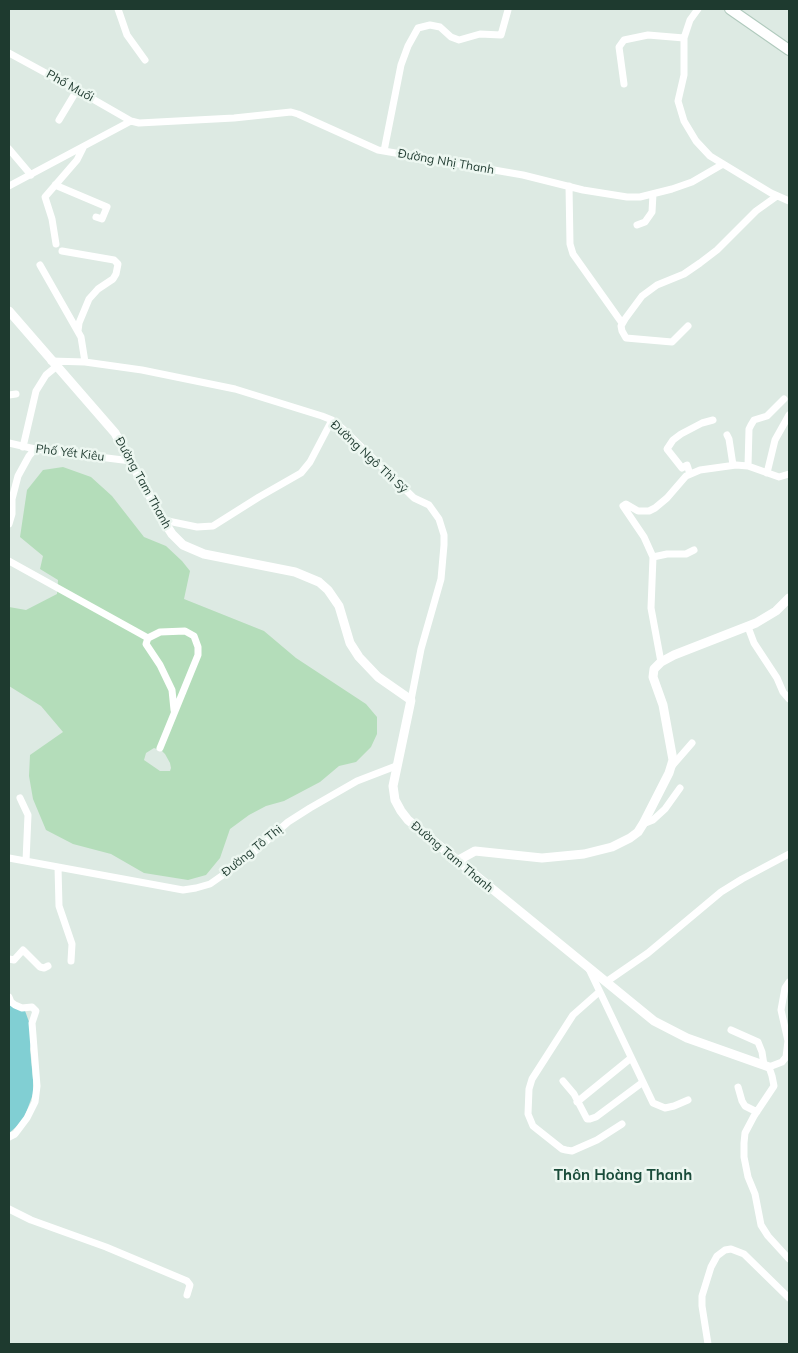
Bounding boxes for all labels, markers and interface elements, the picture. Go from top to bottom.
street label: Phố Muối [44,67,96,105]
street label: Đường Nhị Thanh [397,146,495,178]
street label: Đường Ngô Thì Sỹ [327,418,411,496]
street label: Đường Tam Thanh [112,435,174,531]
street label: Phố Yết Kiêu [35,442,105,464]
street label: Đường Tam Thanh [408,818,496,896]
street label: Đường Tô Thị [219,822,285,880]
district label: Thôn Hoàng Thanh [554,1166,692,1184]

